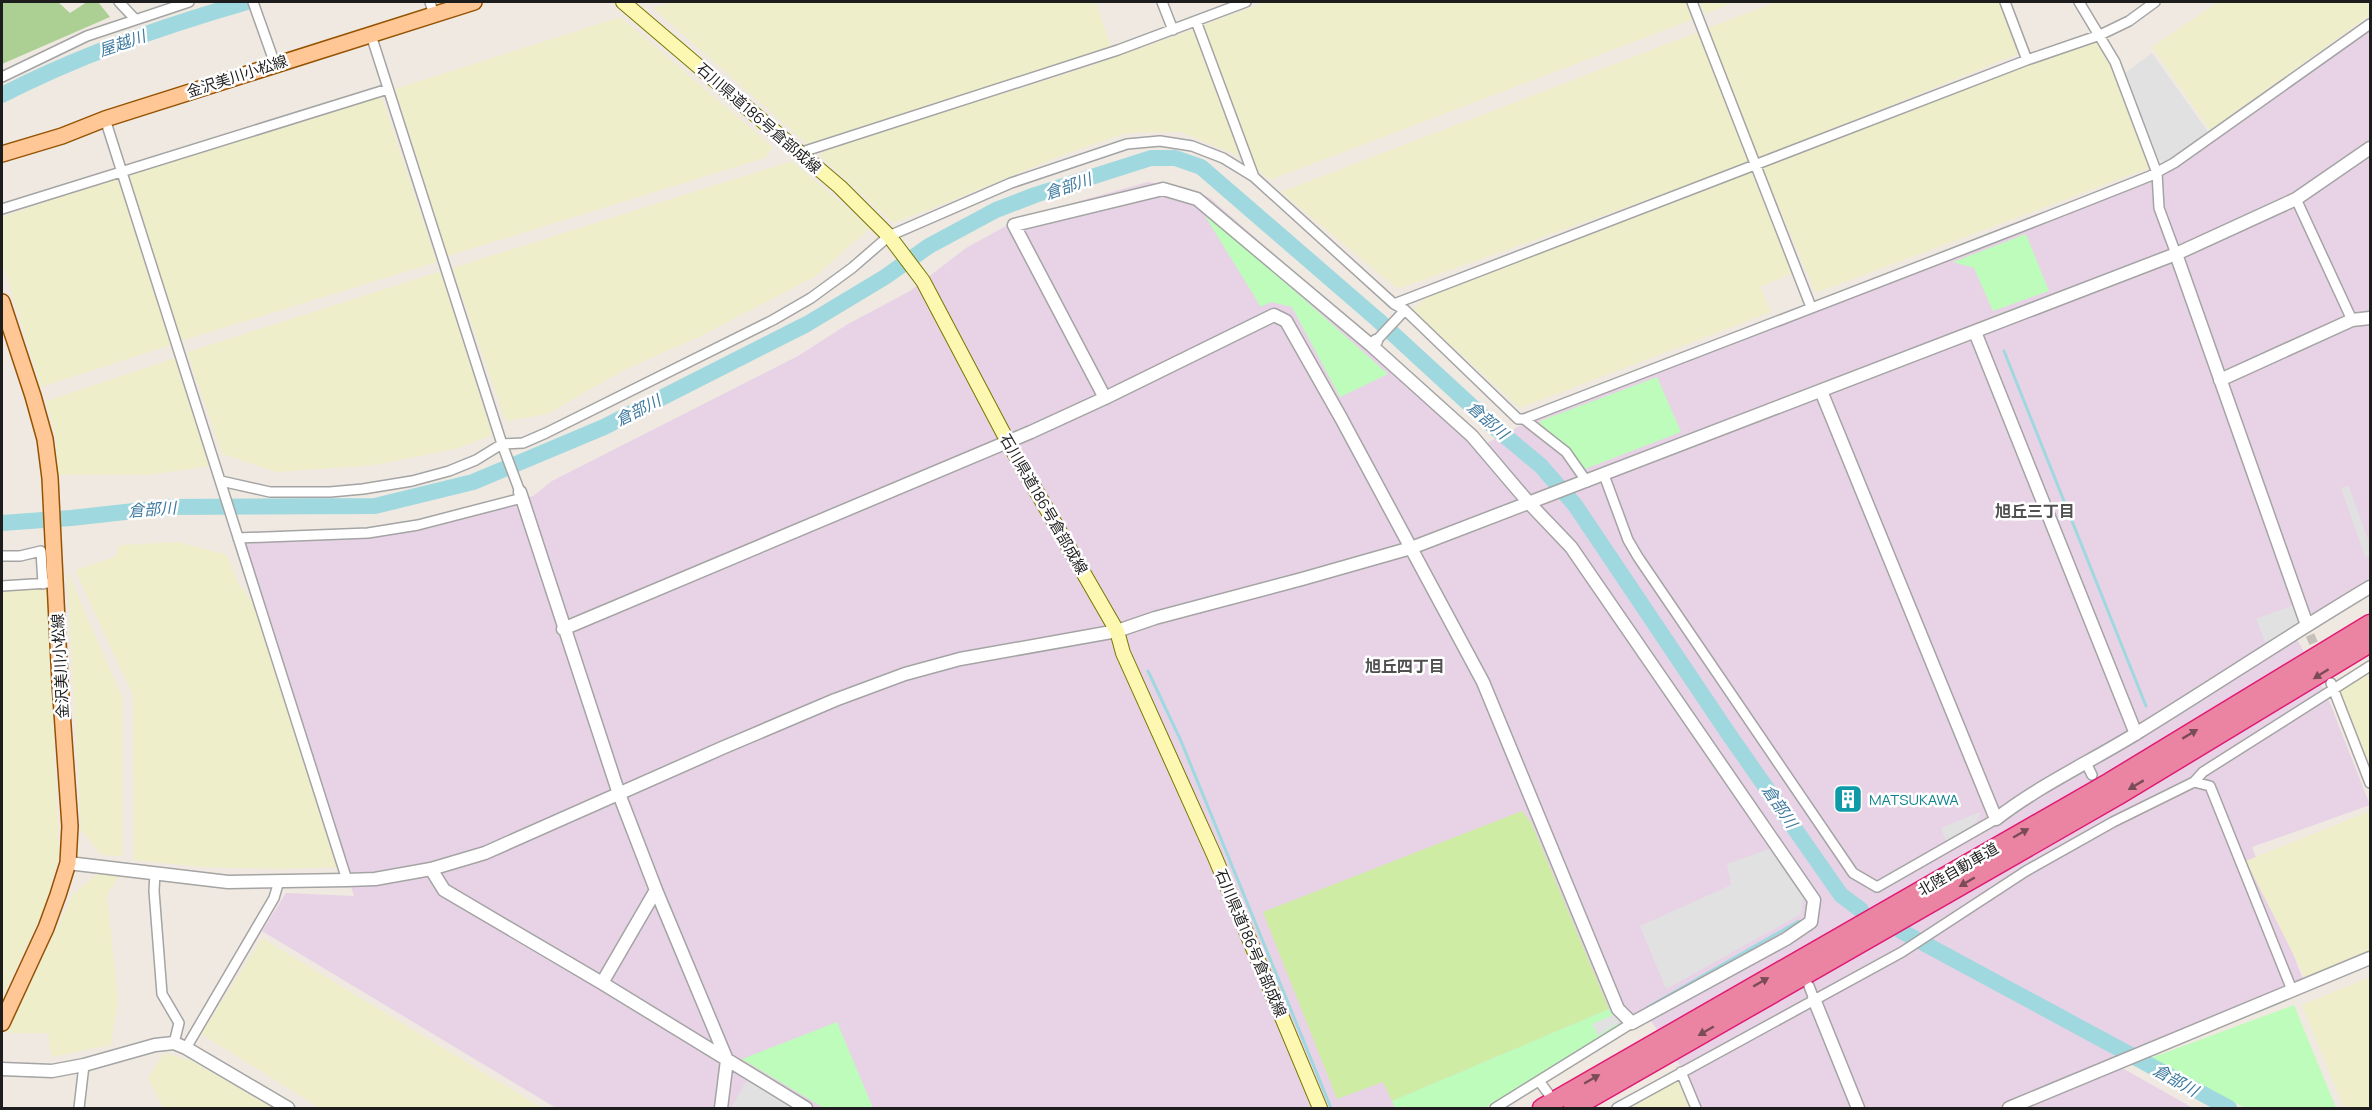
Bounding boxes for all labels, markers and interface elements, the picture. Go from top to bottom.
water label: 屋越川 [96,24,150,61]
street label: 金沢美川小松線 [184,50,290,102]
street label: 石川県道186号倉部成線 [692,58,826,178]
water label: 倉部川 [1042,167,1096,204]
water label: 倉部川 [612,388,666,431]
water label: 倉部川 [1463,396,1515,445]
street label: 石川県道186号倉部成線 [995,430,1093,578]
water label: 倉部川 [127,496,179,522]
district label: 旭丘三丁目 [1995,500,2075,522]
street label: 金沢美川小松線 [47,613,73,719]
district label: 旭丘四丁目 [1365,655,1445,677]
one-way arrow [2313,668,2329,679]
one-way arrow [2182,729,2199,739]
water label: 倉部川 [1757,780,1804,834]
one-way arrow [2127,780,2144,790]
building icon: MATSUKAWA [1832,783,1864,815]
place label: MATSUKAWA [1869,789,1959,810]
one-way arrow [2013,828,2030,838]
street label: 北陸自動車道 [1914,837,2002,901]
street label: 石川県道186号倉部成線 [1210,866,1292,1020]
one-way arrow [1959,877,1975,888]
one-way arrow [1753,977,1770,987]
one-way arrow [1697,1026,1714,1036]
water label: 倉部川 [2150,1059,2204,1102]
one-way arrow [1584,1074,1601,1084]

